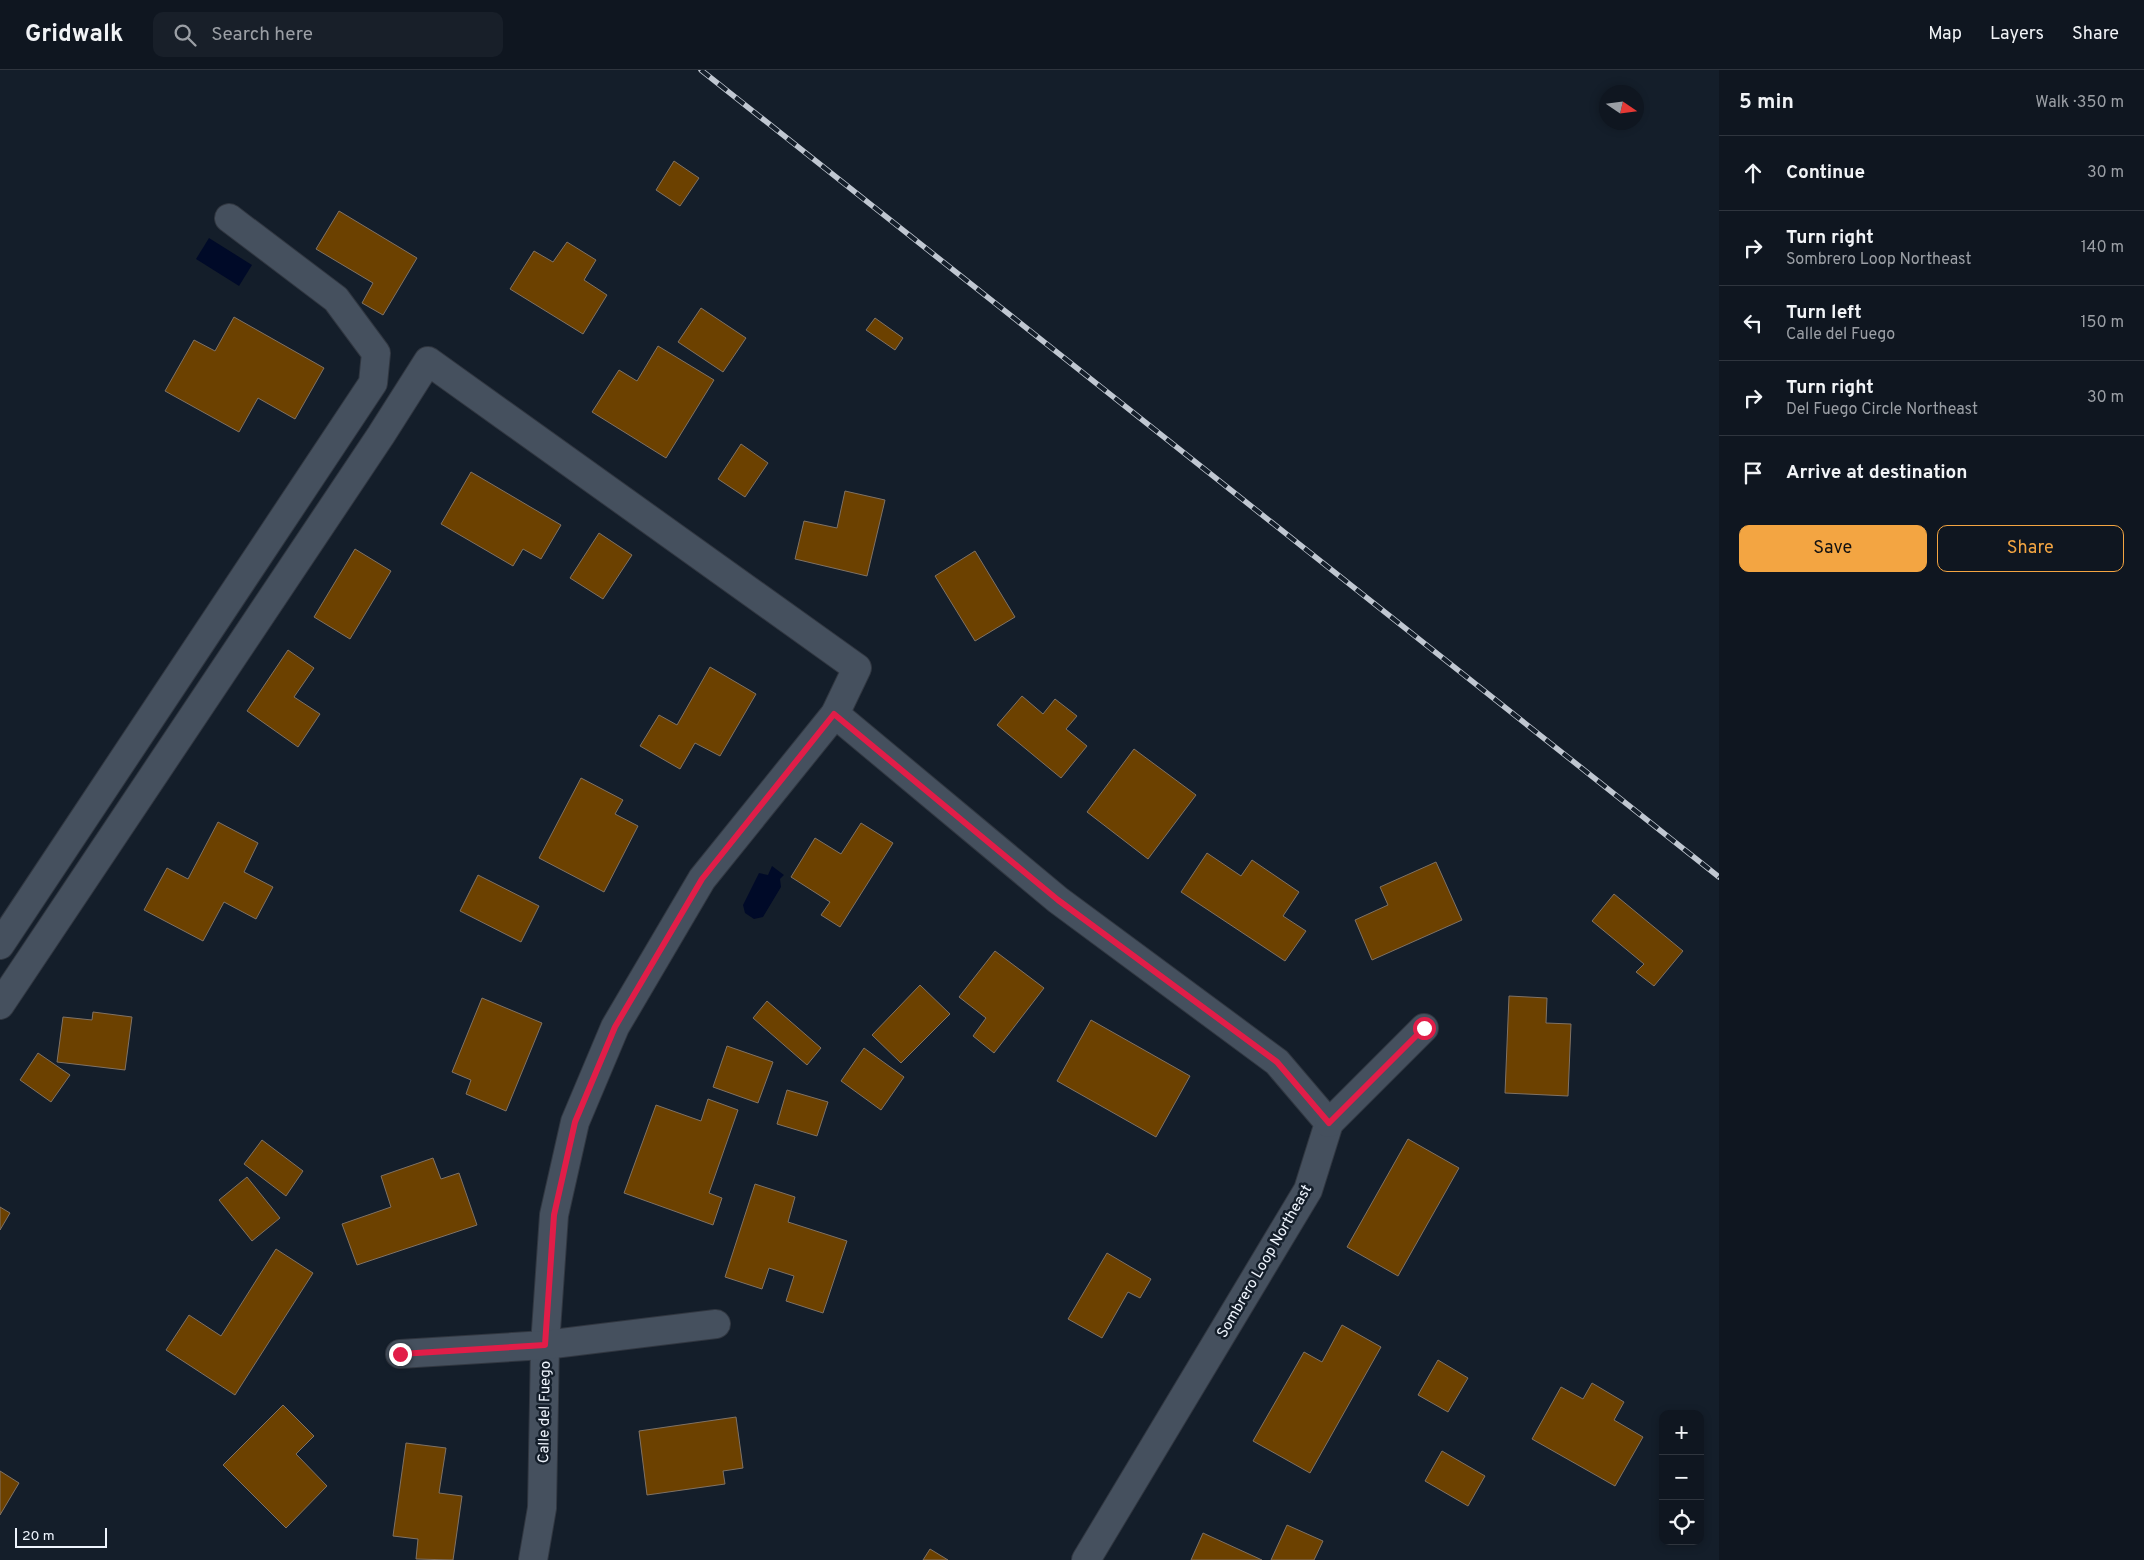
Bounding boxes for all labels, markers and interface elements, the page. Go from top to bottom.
search box [153,12,503,57]
text: Gridwalk [25,20,123,50]
icon: search [171,21,199,49]
text: Search here [211,23,313,47]
text: Map [1928,23,1962,46]
text: Layers [1990,23,2044,46]
text: Share [2072,23,2119,46]
north arrow [1599,85,1644,130]
text: 5 min [1739,89,1794,116]
text: Walk · 350 m [2035,93,2124,113]
icon: ahead [1739,159,1767,187]
text: Continue [1786,161,1865,185]
text: 30 m [2087,163,2124,183]
text: Turn right [1786,226,1874,250]
icon: right [1739,234,1767,262]
text: 140 m [2081,238,2124,258]
text: Sombrero Loop Northeast [1786,250,1971,270]
text: Turn left [1786,301,1862,325]
icon: left [1739,309,1767,337]
text: 150 m [2081,313,2124,333]
text: Calle del Fuego [1786,325,1895,345]
text: Turn right [1786,376,1874,400]
icon: right [1739,384,1767,412]
text: 30 m [2087,388,2124,408]
text: Del Fuego Circle Northeast [1786,400,1978,420]
icon: arrive [1739,459,1767,487]
text: Arrive at destination [1786,461,1967,485]
button: Save [1739,525,1927,572]
button: Share [1937,525,2124,572]
route start [1413,1017,1436,1040]
street label: Sombrero Loop Northeast [1214,1182,1317,1342]
route end [389,1343,412,1366]
street label: Calle del Fuego [535,1361,556,1463]
map controls [1659,1410,1704,1545]
button: + [1659,1410,1704,1455]
button: − [1659,1455,1704,1500]
button: locate [1659,1500,1704,1545]
scale bar [15,1525,108,1548]
text: 20 m [22,1528,55,1545]

